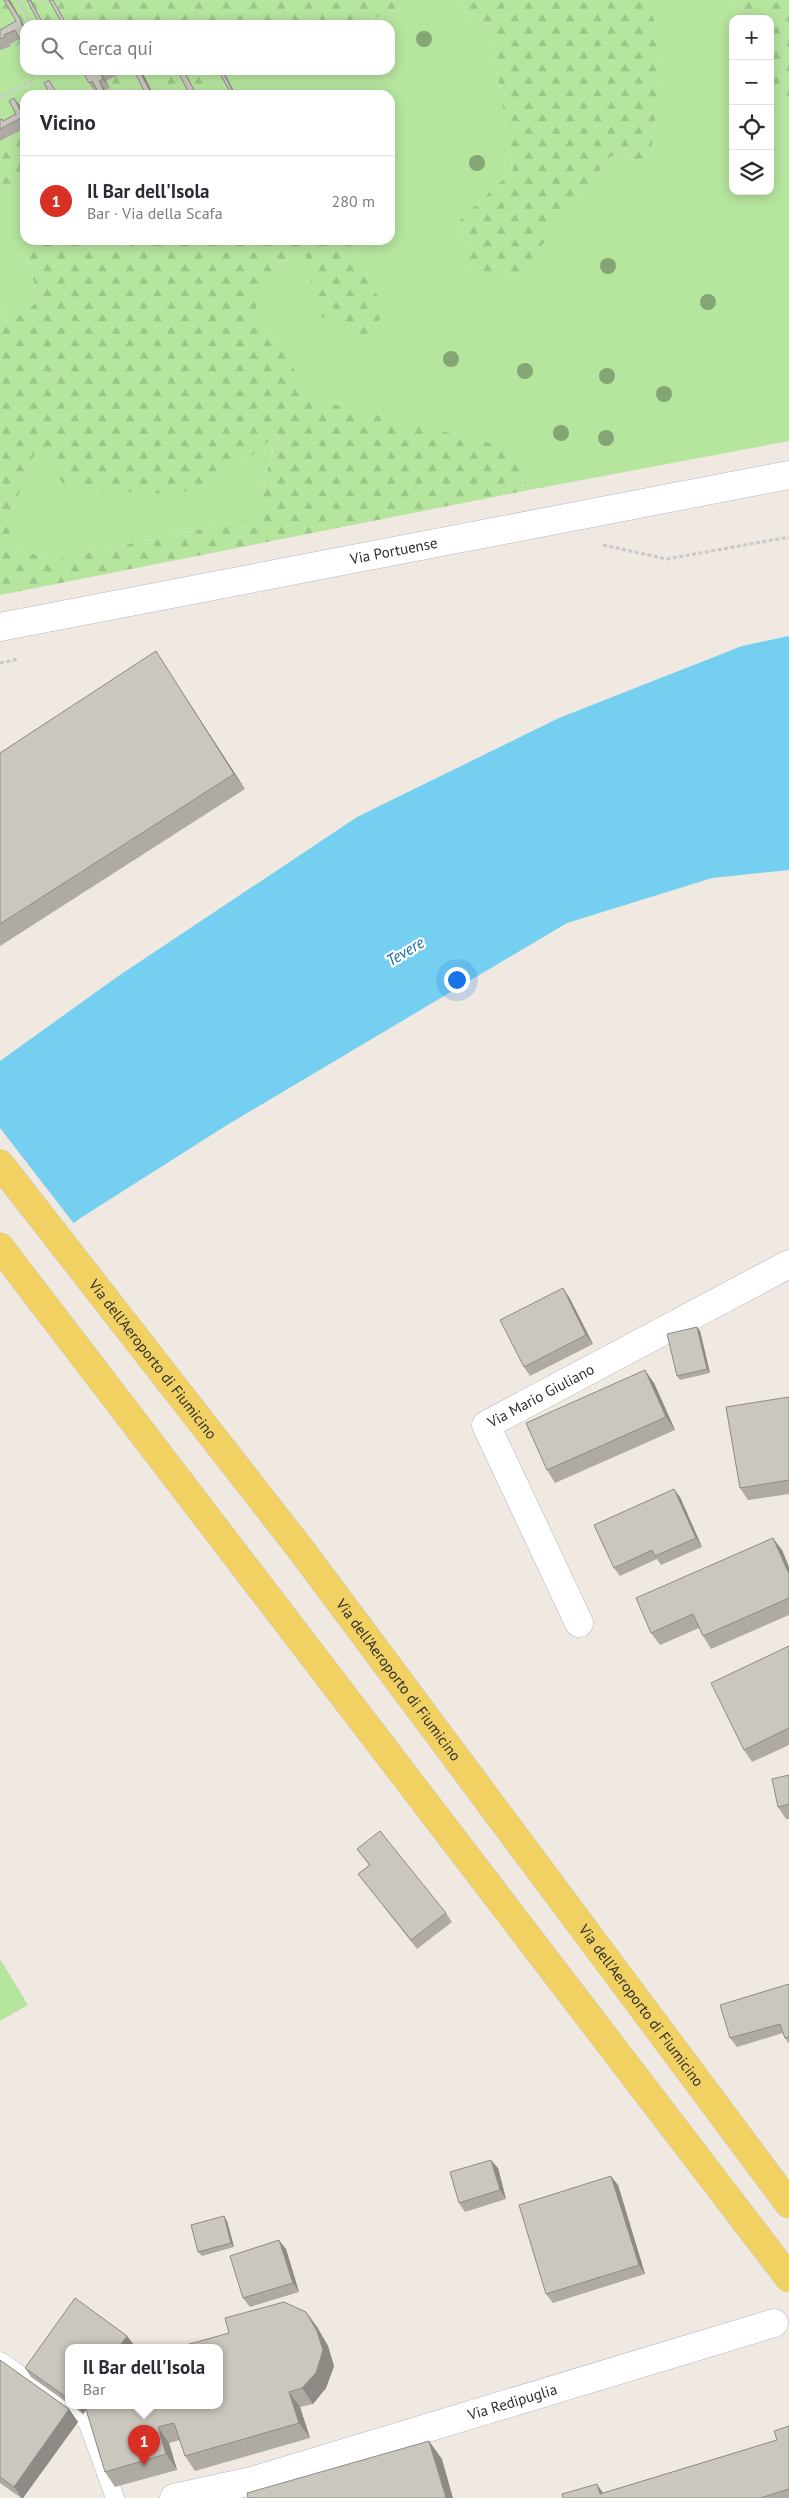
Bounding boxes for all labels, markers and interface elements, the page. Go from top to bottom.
map controls [729,15,774,195]
button: + [729,15,774,60]
search box [20,20,395,75]
icon: search [38,34,66,62]
text: Cerca qui [78,36,153,60]
button: − [729,60,774,105]
button: locate [729,105,774,150]
text: Vicino [40,109,96,136]
button: layers [729,150,774,195]
text: Il Bar dell'Isola [87,179,209,203]
text: 1 [51,191,61,211]
text: 280 m [332,191,375,211]
text: Bar · Via della Scafa [87,203,223,223]
street label: Via Portuense [347,533,439,569]
water label: Tevere [382,932,428,970]
your location [444,967,470,993]
street label: Via dell'Aeroporto di Fiumicino [84,1275,221,1443]
street label: Via Mario Giuliano [483,1359,597,1432]
street label: Via dell'Aeroporto di Fiumicino [332,1594,465,1765]
street label: Via dell'Aeroporto di Fiumicino [574,1920,708,2090]
popup [65,2344,223,2409]
text: Il Bar dell'Isola [83,2355,205,2379]
text: Bar [83,2379,105,2399]
street label: Via Redipuglia [465,2379,559,2424]
pin: 1 [128,2425,160,2466]

